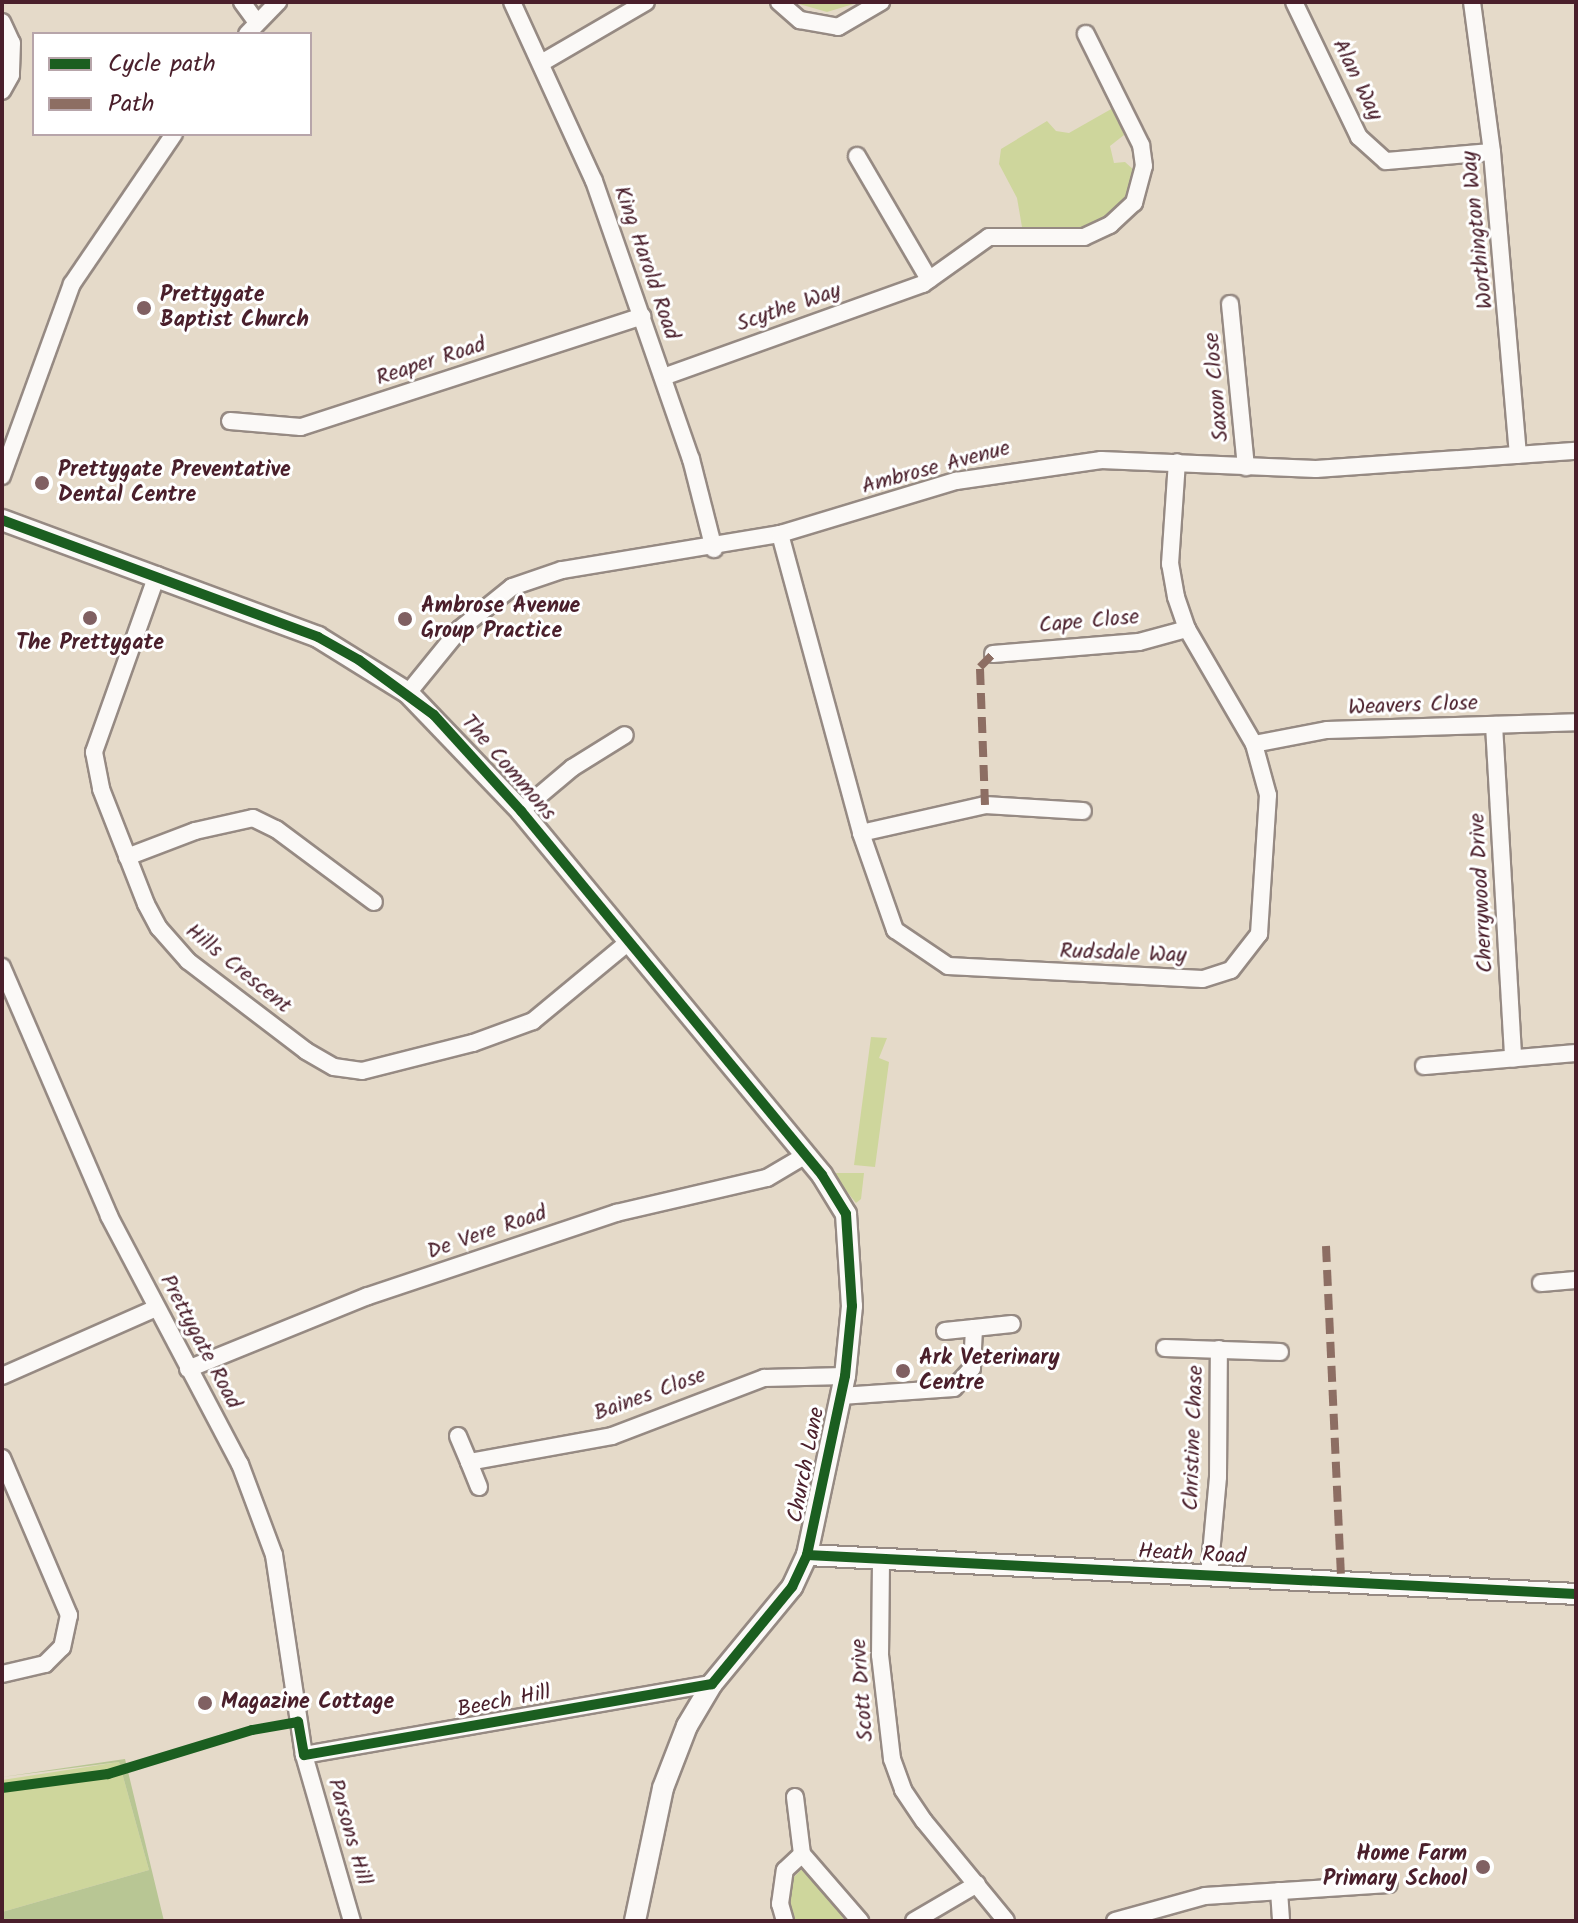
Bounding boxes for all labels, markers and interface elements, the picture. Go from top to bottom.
legend [32,32,312,136]
street label: Alan Way [1326,35,1388,125]
text: Cycle path [108,45,216,84]
text: Path [108,85,154,124]
street label: Worthington Way [1457,150,1499,310]
street label: King Harold Road [607,183,685,343]
street label: Scythe Way [733,278,845,338]
place label: Prettygate Baptist Church [160,282,309,334]
marker: Prettygate Baptist Church [135,299,153,317]
street label: Saxon Close [1199,331,1235,443]
street label: Reaper Road [373,332,489,392]
street label: Ambrose Avenue [859,436,1013,500]
place label: Prettygate Preventative Dental Centre [58,457,291,508]
marker: Prettygate Preventative Dental Centre [33,474,51,492]
place label: Ambrose Avenue Group Practice [421,593,580,644]
street label: Cape Close [1038,604,1140,640]
marker: The Prettygate [81,609,99,627]
marker: Ambrose Avenue Group Practice [396,610,414,628]
place label: The Prettygate [16,631,164,657]
street label: Weavers Close [1348,691,1478,721]
street label: The Commons [455,710,561,826]
street label: Cherrywood Drive [1465,812,1499,974]
street label: Hills Crescent [180,918,296,1020]
street label: Rudsdale Way [1059,939,1187,969]
street label: De Vere Road [424,1200,550,1266]
street label: Prettygate Road [153,1270,247,1414]
place label: Ark Veterinary Centre [919,1345,1060,1396]
marker: Ark Veterinary Centre [894,1362,912,1380]
street label: Baines Close [590,1363,710,1427]
street label: Christine Chase [1178,1365,1210,1511]
street label: Church Lane [783,1405,831,1525]
street label: Heath Road [1137,1539,1247,1571]
street label: Scott Drive [846,1638,880,1742]
street label: Beech Hill [455,1680,553,1724]
place label: Magazine Cottage [221,1690,394,1716]
marker: Magazine Cottage [196,1694,214,1712]
street label: Parsons Hill [321,1776,377,1888]
place label: Home Farm Primary School [1323,1841,1467,1892]
marker: Home Farm Primary School [1474,1858,1492,1876]

